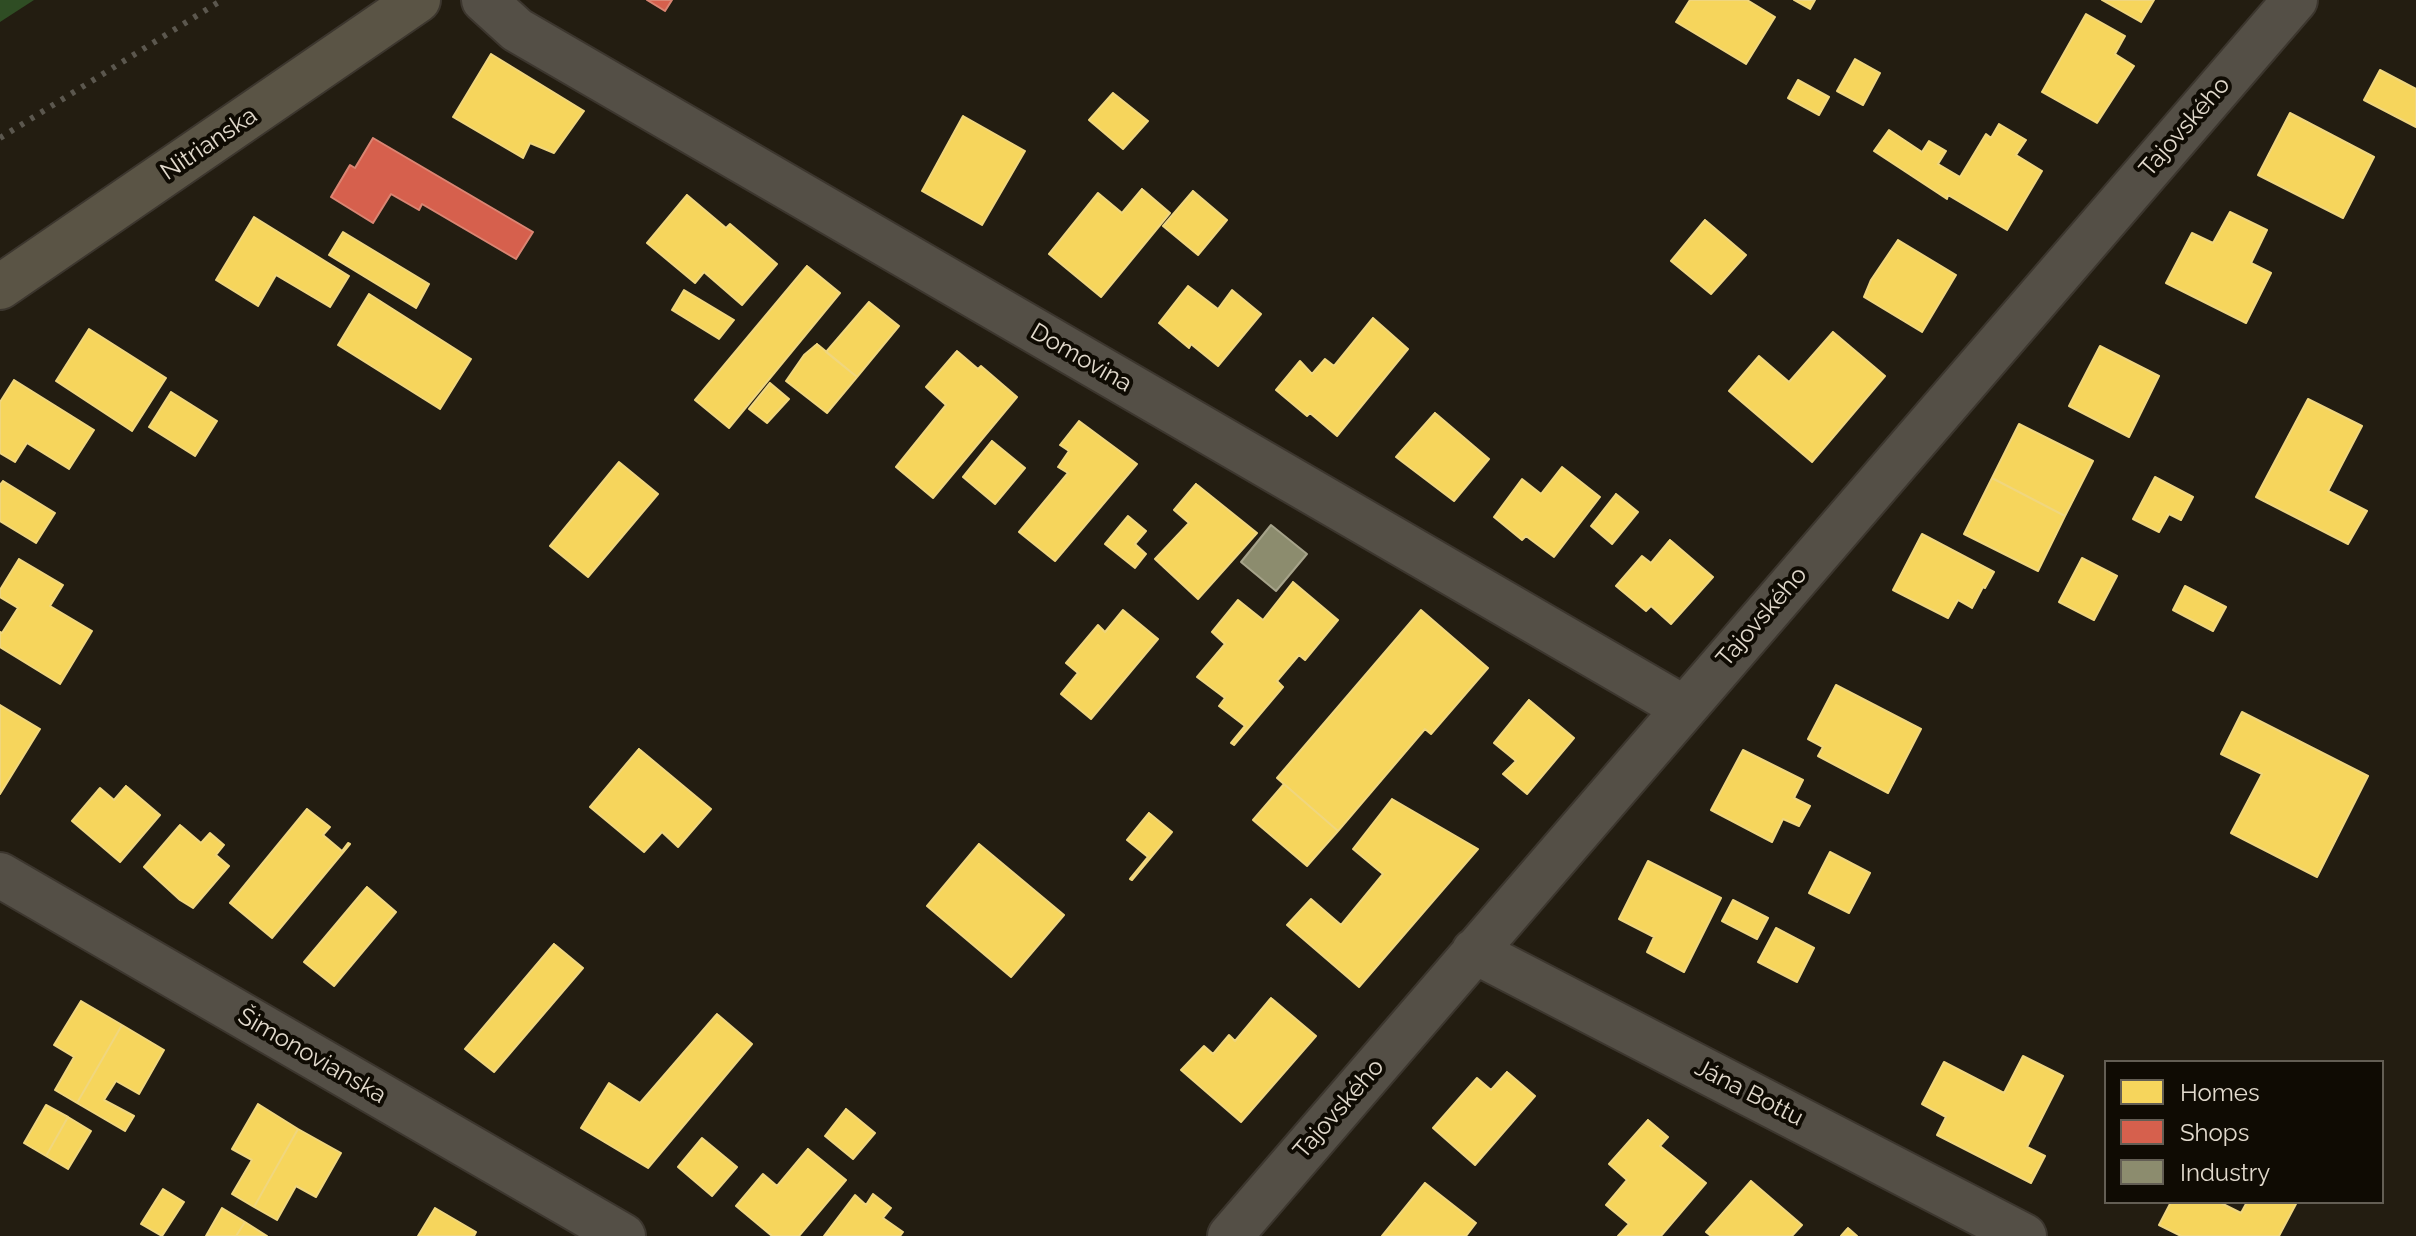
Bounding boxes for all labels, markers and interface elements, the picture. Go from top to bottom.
street label: Tajovského [2134,71,2236,183]
street label: Nitrianska [155,101,263,187]
street label: Domovina [1025,317,1137,399]
street label: Tajovského [1711,561,1813,673]
street label: Šimonovianska [233,1002,391,1110]
street label: Tajovského [1288,1053,1390,1165]
street label: Jána Bottu [1690,1053,1808,1133]
legend [2104,1060,2384,1204]
text: Homes [2180,1078,2260,1107]
text: Shops [2180,1118,2249,1147]
text: Industry [2180,1158,2270,1187]

